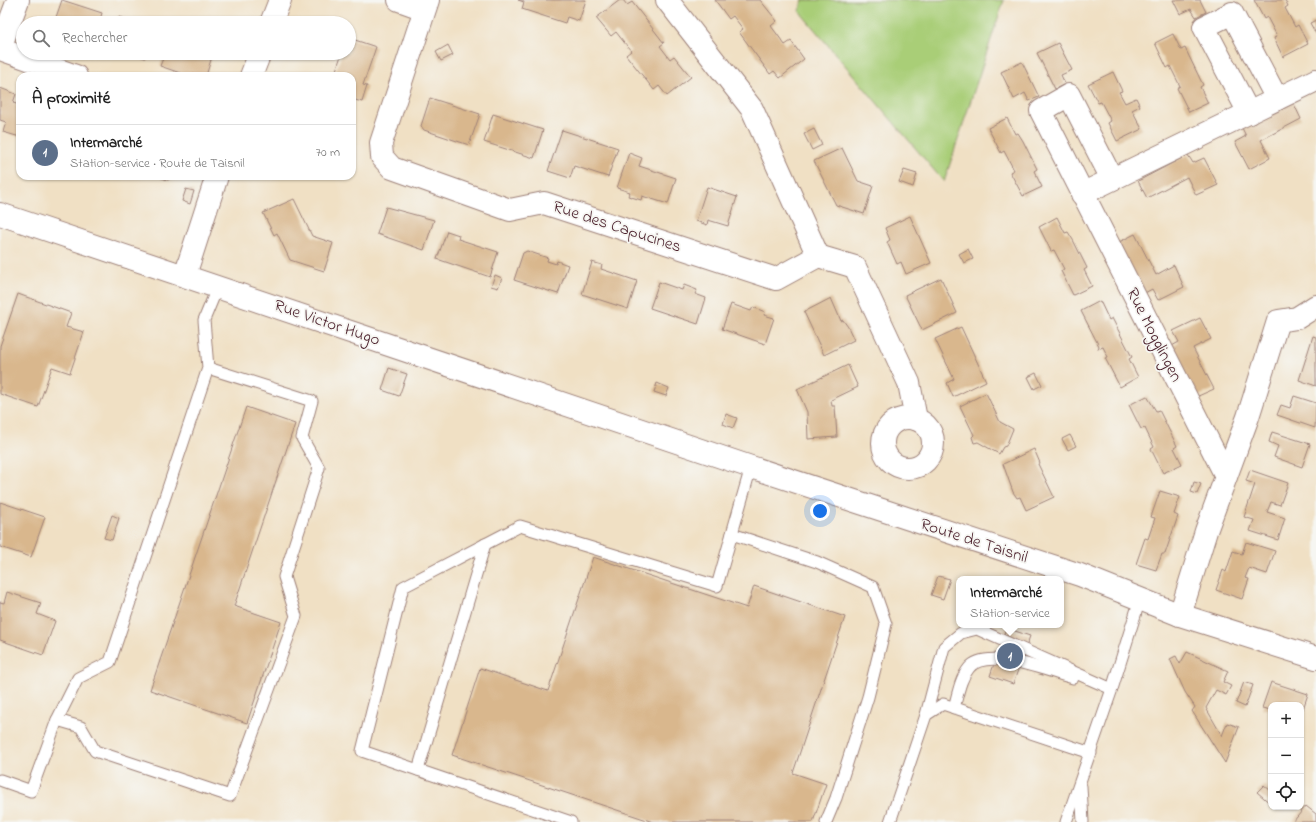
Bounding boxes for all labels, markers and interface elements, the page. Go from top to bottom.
search box [16,16,356,60]
icon: search [30,27,52,49]
text: Rechercher [62,27,127,49]
text: À proximité [32,86,110,111]
text: Intermarché [70,132,142,154]
text: 1 [43,143,47,162]
text: 70 m [316,143,340,162]
text: Station-service · Route de Taisnil [70,154,245,173]
street label: Rue des Capucines [550,194,684,260]
street label: Rue Mogglingen [1118,284,1188,387]
street label: Rue Victor Hugo [270,293,383,355]
your location [810,501,830,521]
street label: Route de Taisnil [917,512,1031,570]
popup [956,576,1064,628]
text: Intermarché [970,582,1042,604]
text: Station-service [970,604,1050,623]
pin: 1 [997,641,1023,671]
map controls [1268,702,1304,810]
button: + [1268,702,1304,738]
button: − [1268,738,1304,774]
button: locate [1268,774,1304,810]

